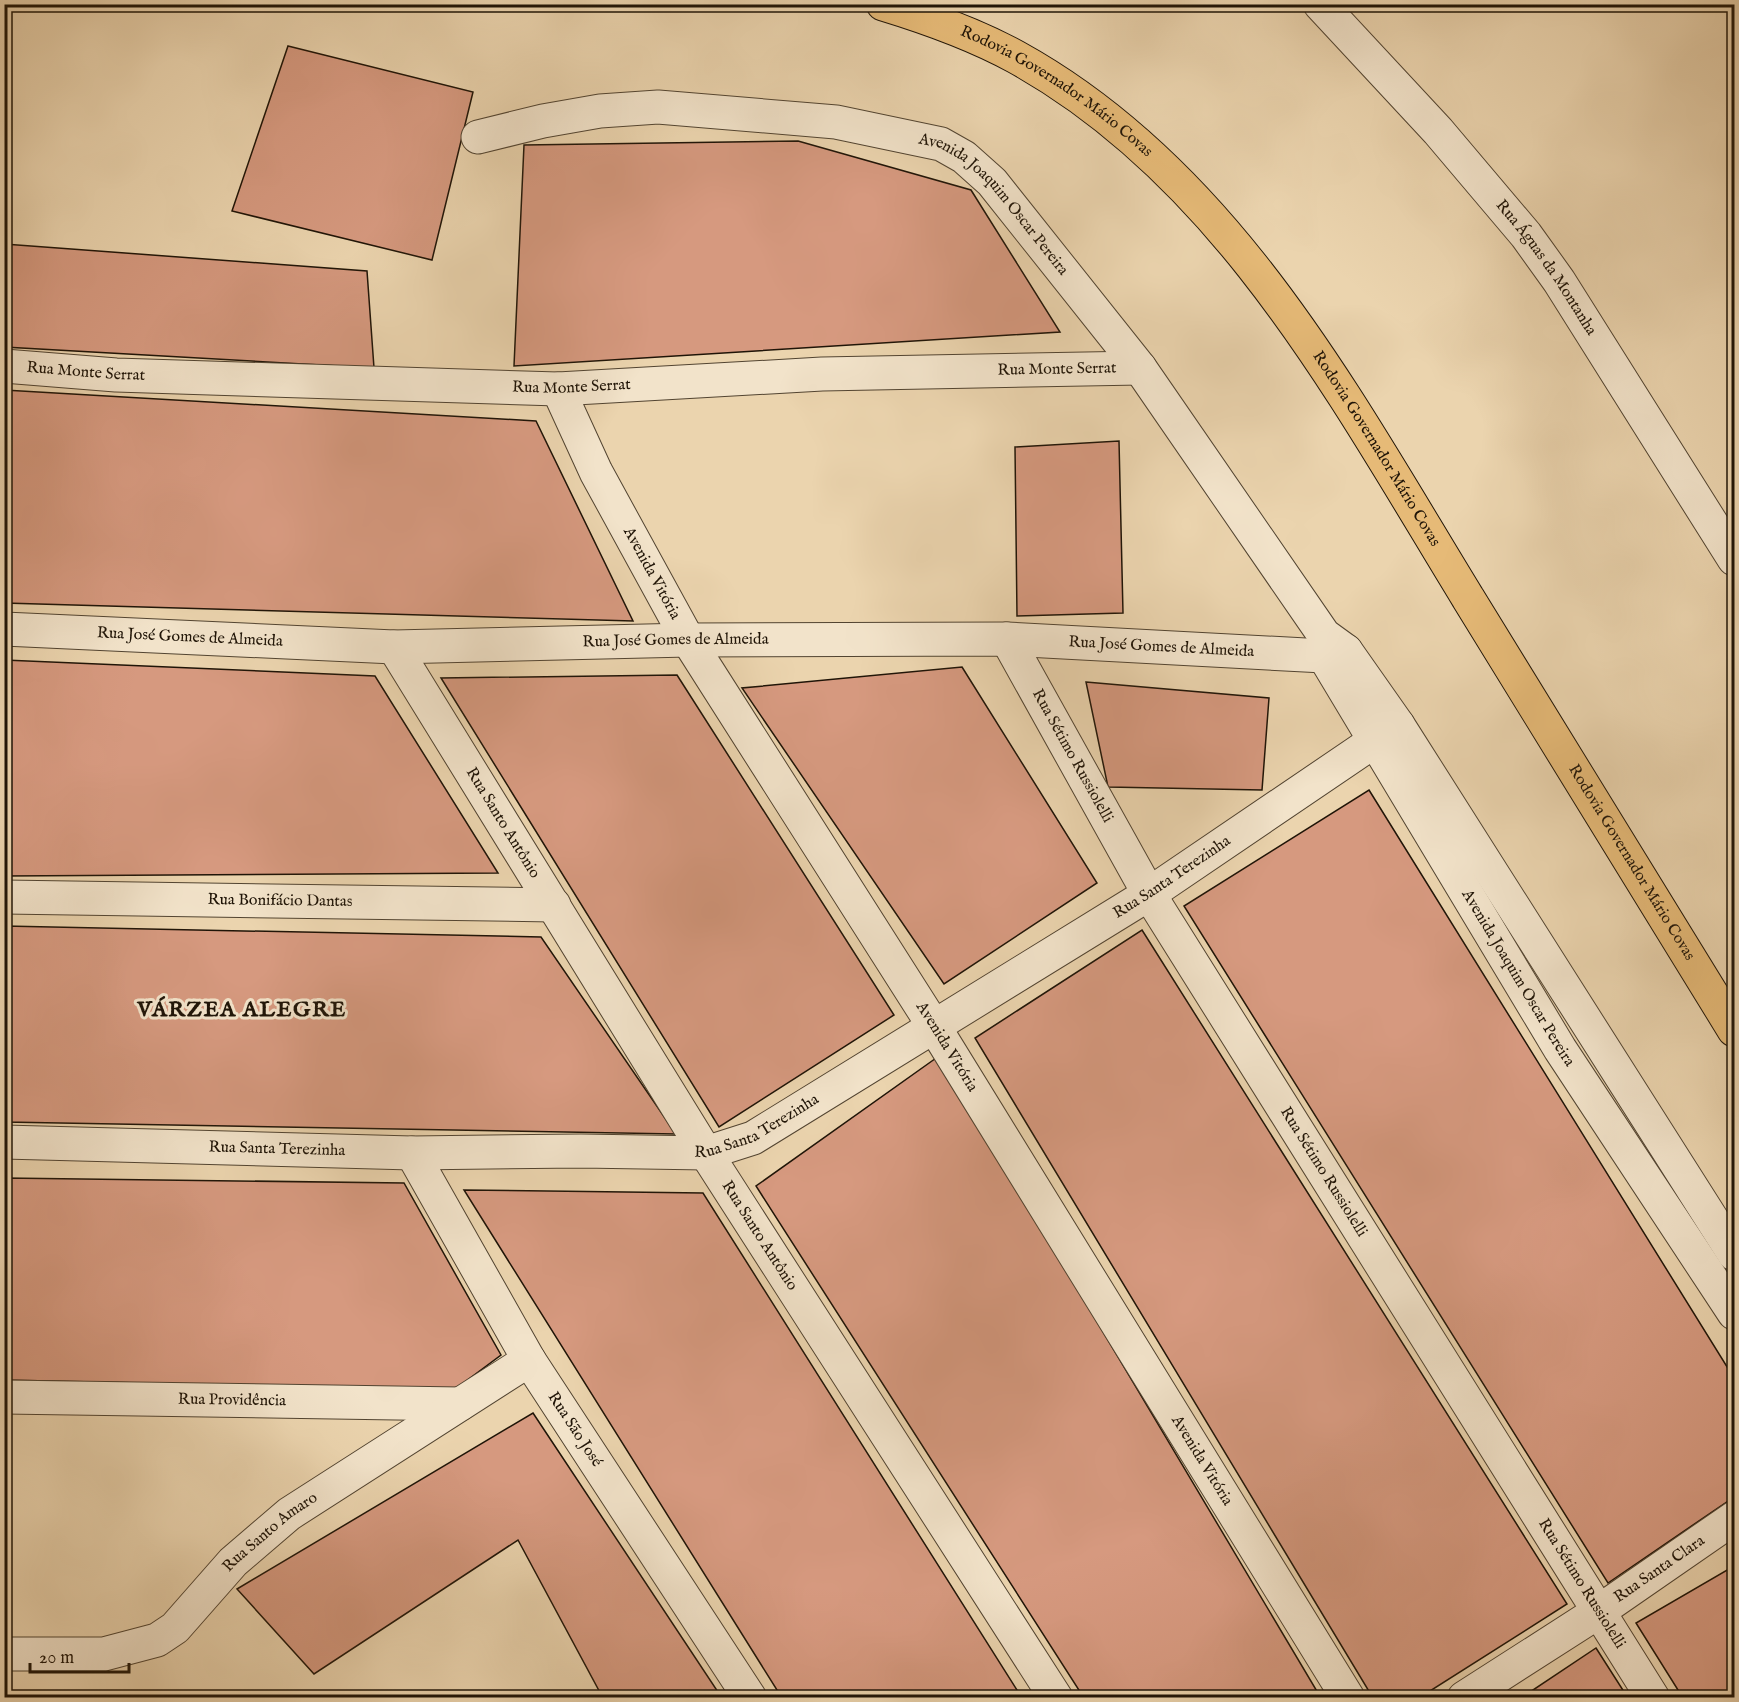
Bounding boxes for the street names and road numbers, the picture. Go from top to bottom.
street label: Rodovia Governador Mário Covas [957,22,1157,162]
street label: Avenida Joaquim Oscar Pereira [916,129,1073,280]
street label: Rua Águas da Montanha [1491,196,1601,340]
street label: Rodovia Governador Mário Covas [1307,347,1445,551]
street label: Rua Monte Serrat [26,358,146,386]
street label: Rua Monte Serrat [997,358,1117,381]
street label: Rua Monte Serrat [512,375,632,399]
street label: Avenida Vitória [618,523,685,623]
street label: Rua José Gomes de Almeida [96,623,283,652]
street label: Rua José Gomes de Almeida [582,630,769,653]
street label: Rua José Gomes de Almeida [1068,632,1255,662]
street label: Rua Sétimo Russiolelli [1027,686,1117,826]
street label: Rodovia Governador Mário Covas [1563,761,1699,965]
street label: Rua Santo Antônio [461,764,545,883]
street label: Rua Santa Terezinha [1110,831,1235,924]
street label: Avenida Joaquim Oscar Pereira [1456,885,1579,1071]
street label: Rua Bonifácio Dantas [207,890,353,912]
street label: Avenida Vitória [910,997,982,1096]
street label: Rua Santa Terezinha [694,1090,823,1163]
street label: Rua Sétimo Russiolelli [1275,1103,1372,1241]
street label: Rua Santa Terezinha [208,1138,346,1161]
street label: Rua Santo Antônio [717,1177,802,1295]
street label: Rua São José [543,1388,606,1471]
street label: Rua Providência [178,1390,286,1411]
street label: Avenida Vitória [1166,1411,1237,1510]
street label: Rua Santo Amaro [218,1488,322,1577]
street label: Rua Sétimo Russiolelli [1533,1515,1630,1653]
street label: Rua Santa Clara [1610,1531,1709,1608]

